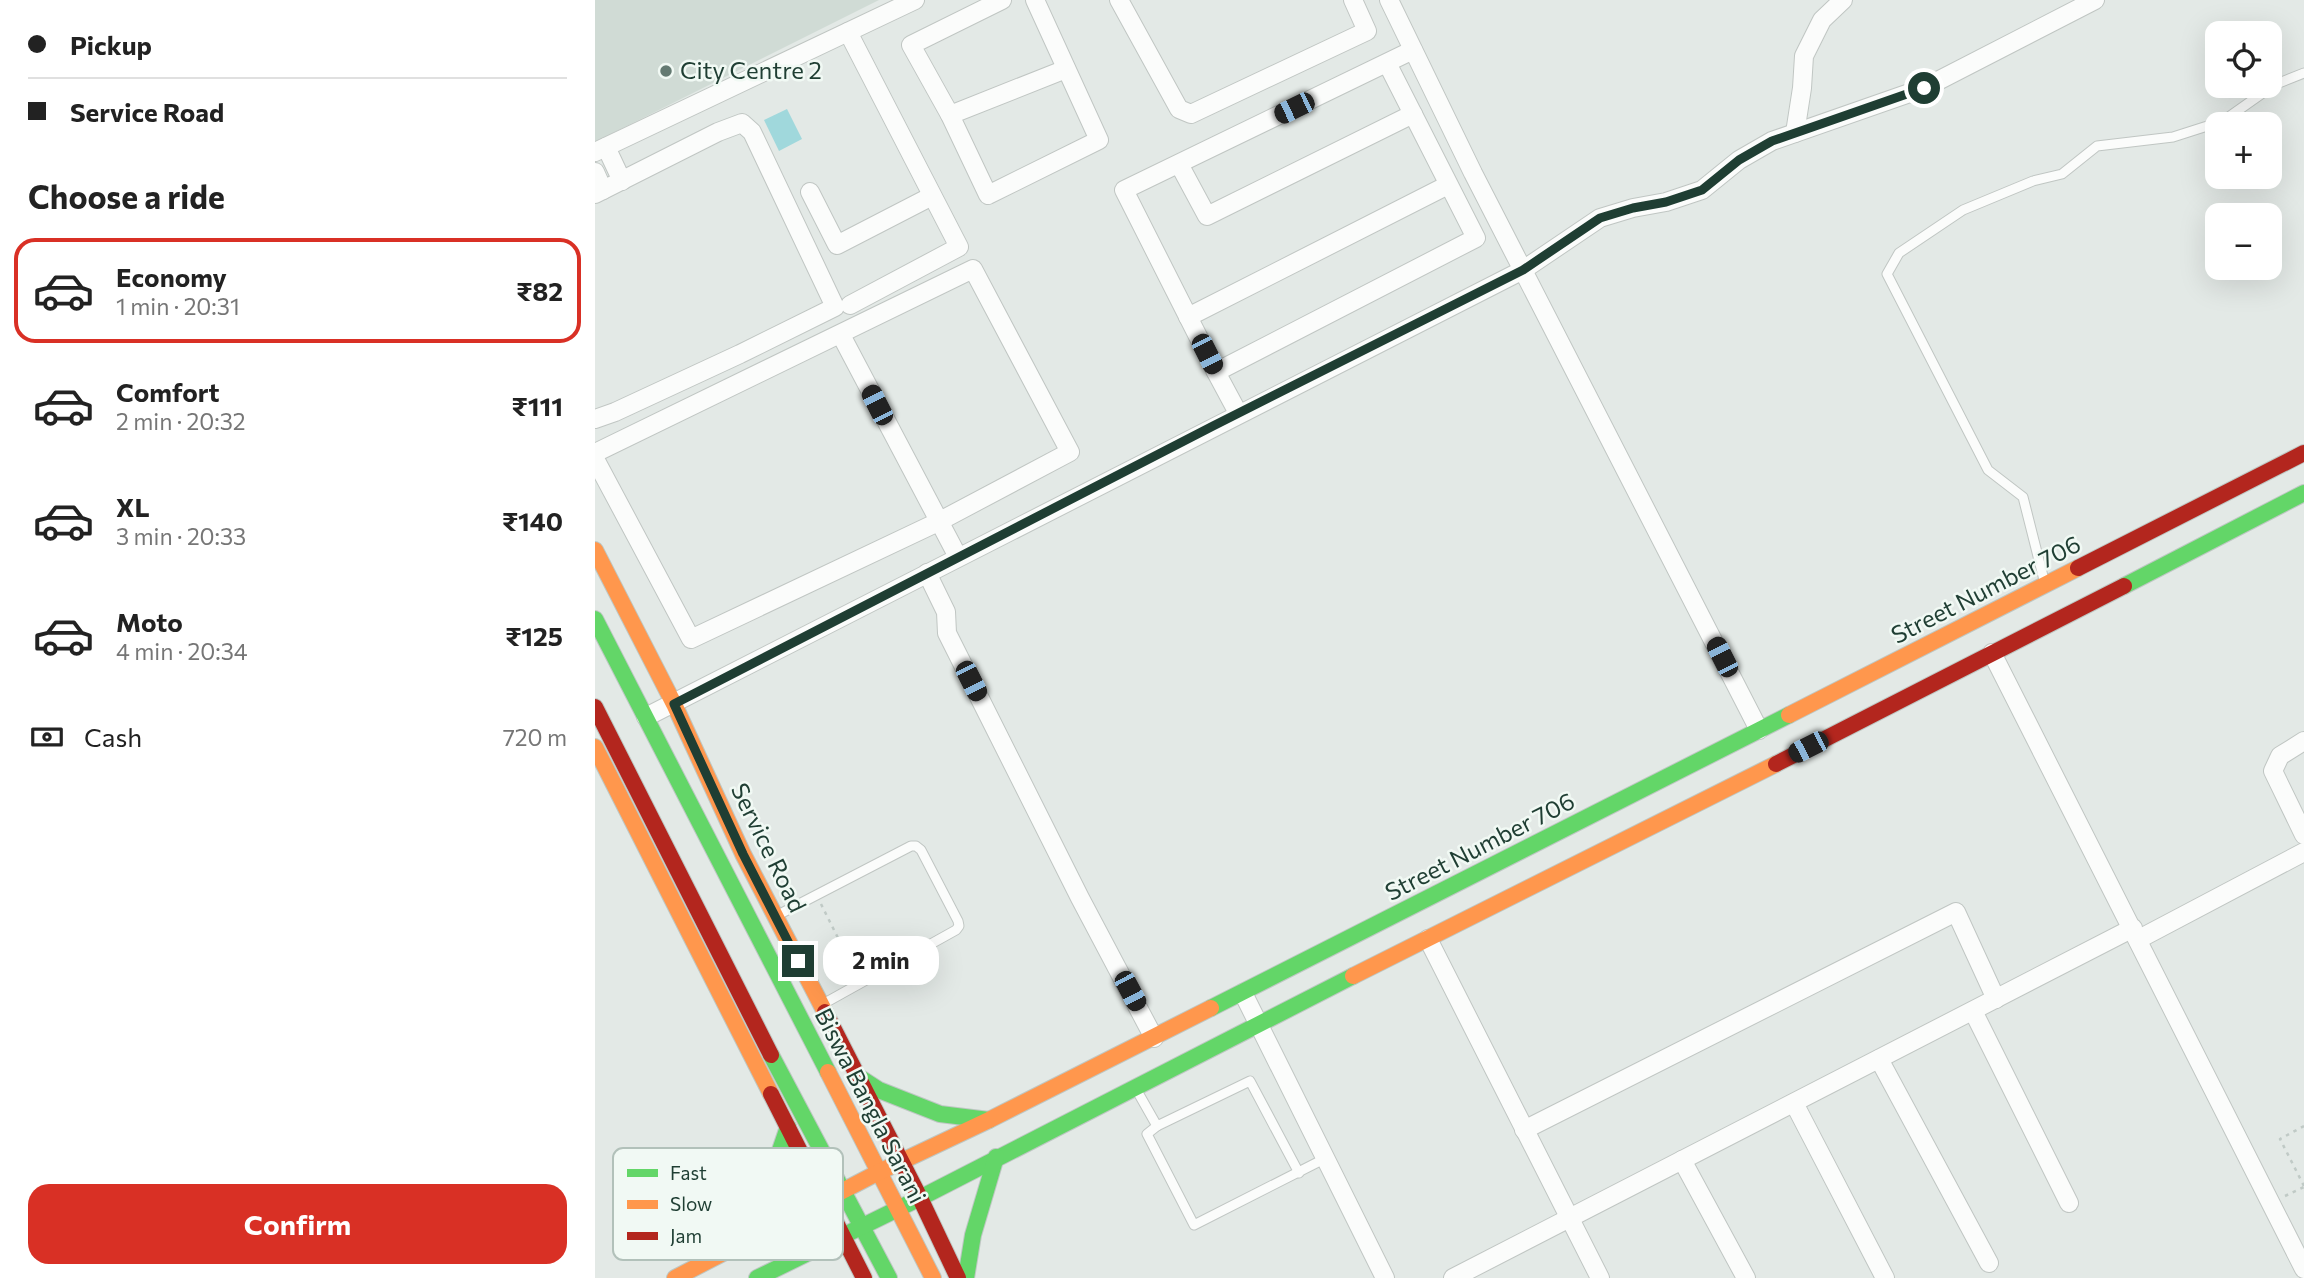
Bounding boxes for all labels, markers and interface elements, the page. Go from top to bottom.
map controls [2205,21,2282,280]
button: locate [2205,21,2282,98]
text: Pickup [70,29,152,60]
place label: City Centre 2 [680,55,822,84]
marker: City Centre 2 [658,63,674,79]
route start [1908,72,1940,104]
car [1271,89,1318,127]
text: Service Road [70,96,224,127]
button: + [2205,112,2282,189]
text: Choose a ride [28,176,225,216]
button: − [2205,203,2282,280]
icon: car [32,259,95,322]
text: Economy [116,261,227,292]
text: ₹82 [516,275,563,306]
text: 1 min · 20:31 [116,292,240,320]
car [1189,331,1226,377]
icon: car [32,374,95,437]
text: Comfort [116,376,219,407]
car [859,382,896,428]
text: ₹111 [512,390,563,421]
text: 2 min · 20:32 [116,407,246,435]
icon: car [32,489,95,552]
text: XL [116,491,150,522]
text: ₹140 [502,505,563,536]
text: 3 min · 20:33 [116,522,246,550]
street label: Street Number 706 [1886,528,2085,649]
icon: car [32,604,95,667]
text: Moto [116,606,183,637]
text: ₹125 [505,620,563,651]
car [1704,634,1741,680]
text: 4 min · 20:34 [116,637,248,665]
car [953,658,990,704]
icon: cash [28,718,66,756]
text: Cash [84,721,142,752]
text: 720 m [503,723,567,751]
car [1785,728,1832,766]
street label: Service Road [726,778,813,917]
street label: Street Number 706 [1380,785,1579,906]
callout: 2 min [823,936,938,986]
route end [782,945,814,977]
text: 2 min [852,946,910,974]
car [1111,968,1150,1014]
street label: Biswa Bangla Sarani [810,1003,933,1208]
legend [613,1148,843,1260]
text: Fast [670,1161,707,1184]
button: Confirm [28,1184,567,1264]
text: Slow [670,1192,712,1215]
text: Jam [670,1224,702,1247]

